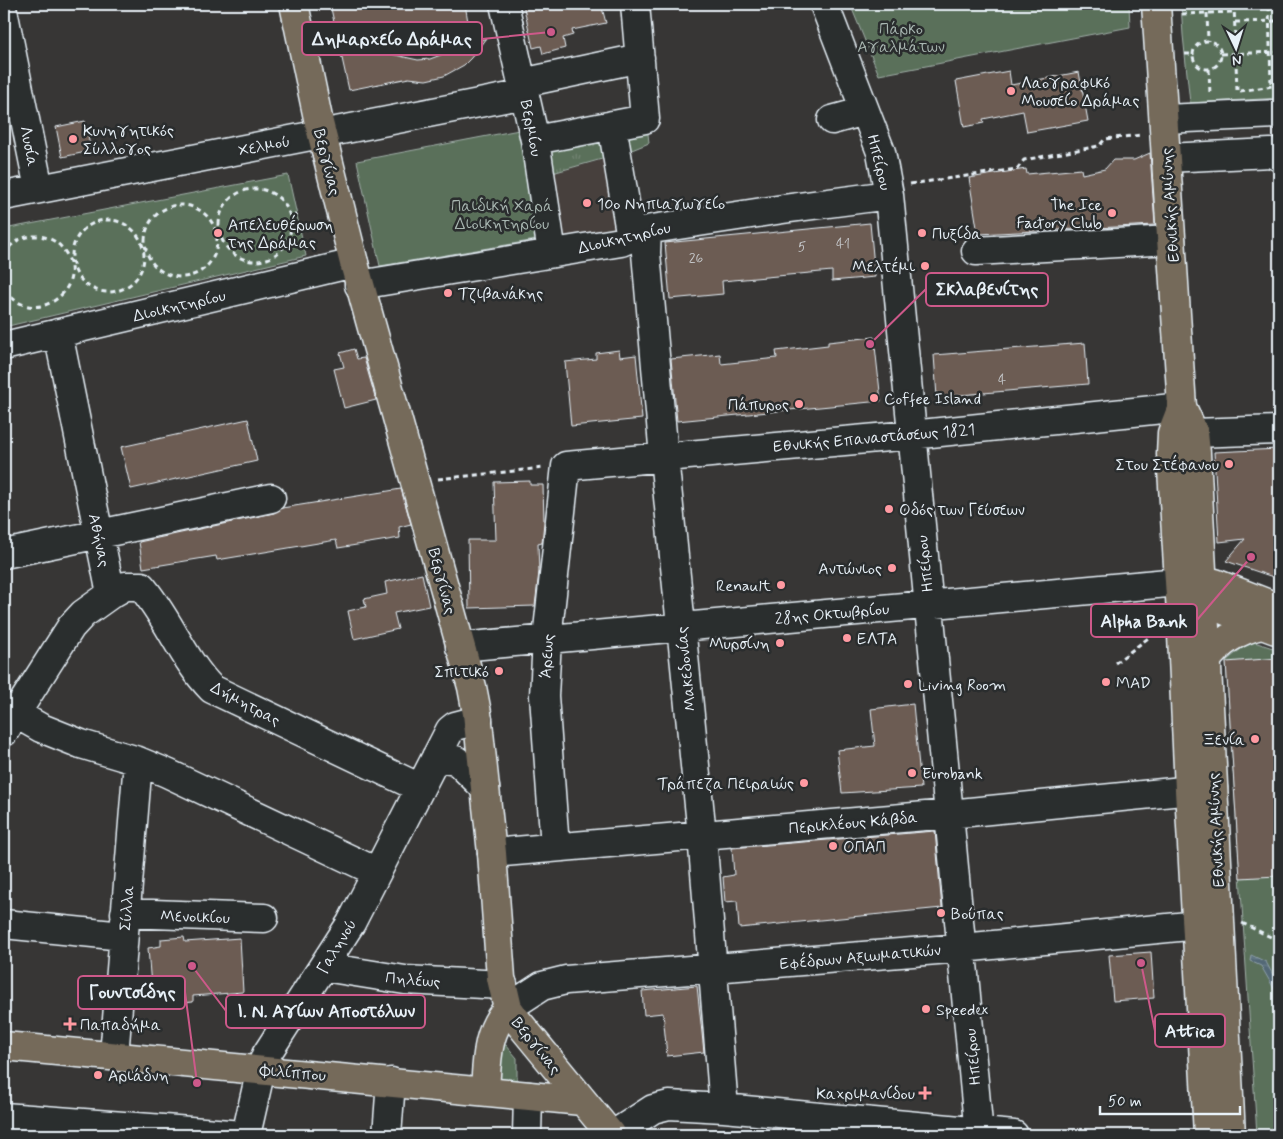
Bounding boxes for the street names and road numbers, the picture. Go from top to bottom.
street label: Βερμίου [515,98,546,158]
street label: Λυσία [14,124,43,168]
street label: Βεργίνας [308,127,345,198]
street label: Χελμού [237,131,292,162]
street label: Ηπείρου [861,132,896,193]
street label: Εθνικής Αμύνης [1156,147,1185,263]
street label: Διοικητηρίου [576,218,673,259]
street label: Διοικητηρίου [131,286,228,327]
street label: Εθνικής Επαναστάσεως 1821 [772,419,976,458]
street label: Αθήνας [83,512,114,569]
street label: Ηπείρου [912,534,939,593]
street label: Βεργίνας [423,546,460,617]
street label: 28ης Οκτωβρίου [774,599,890,630]
street label: Μακεδονίας [672,625,701,712]
street label: Άρεως [535,633,560,679]
street label: Δήμητρας [207,677,284,731]
street label: Εθνικής Αμύνης [1203,772,1230,888]
street label: Περικλέους Κάβδα [788,806,918,840]
street label: Σύλλα [115,885,140,932]
street label: Μενοικίου [160,906,230,929]
street label: Γαληνού [313,915,362,978]
street label: Εφέδρων Αξιωματικών [779,939,942,975]
street label: Πηλέως [385,967,441,993]
street label: Βεργίνας [506,1013,565,1079]
street label: Ηπείρου [961,1027,986,1086]
street label: Φιλίππου [258,1060,327,1087]

